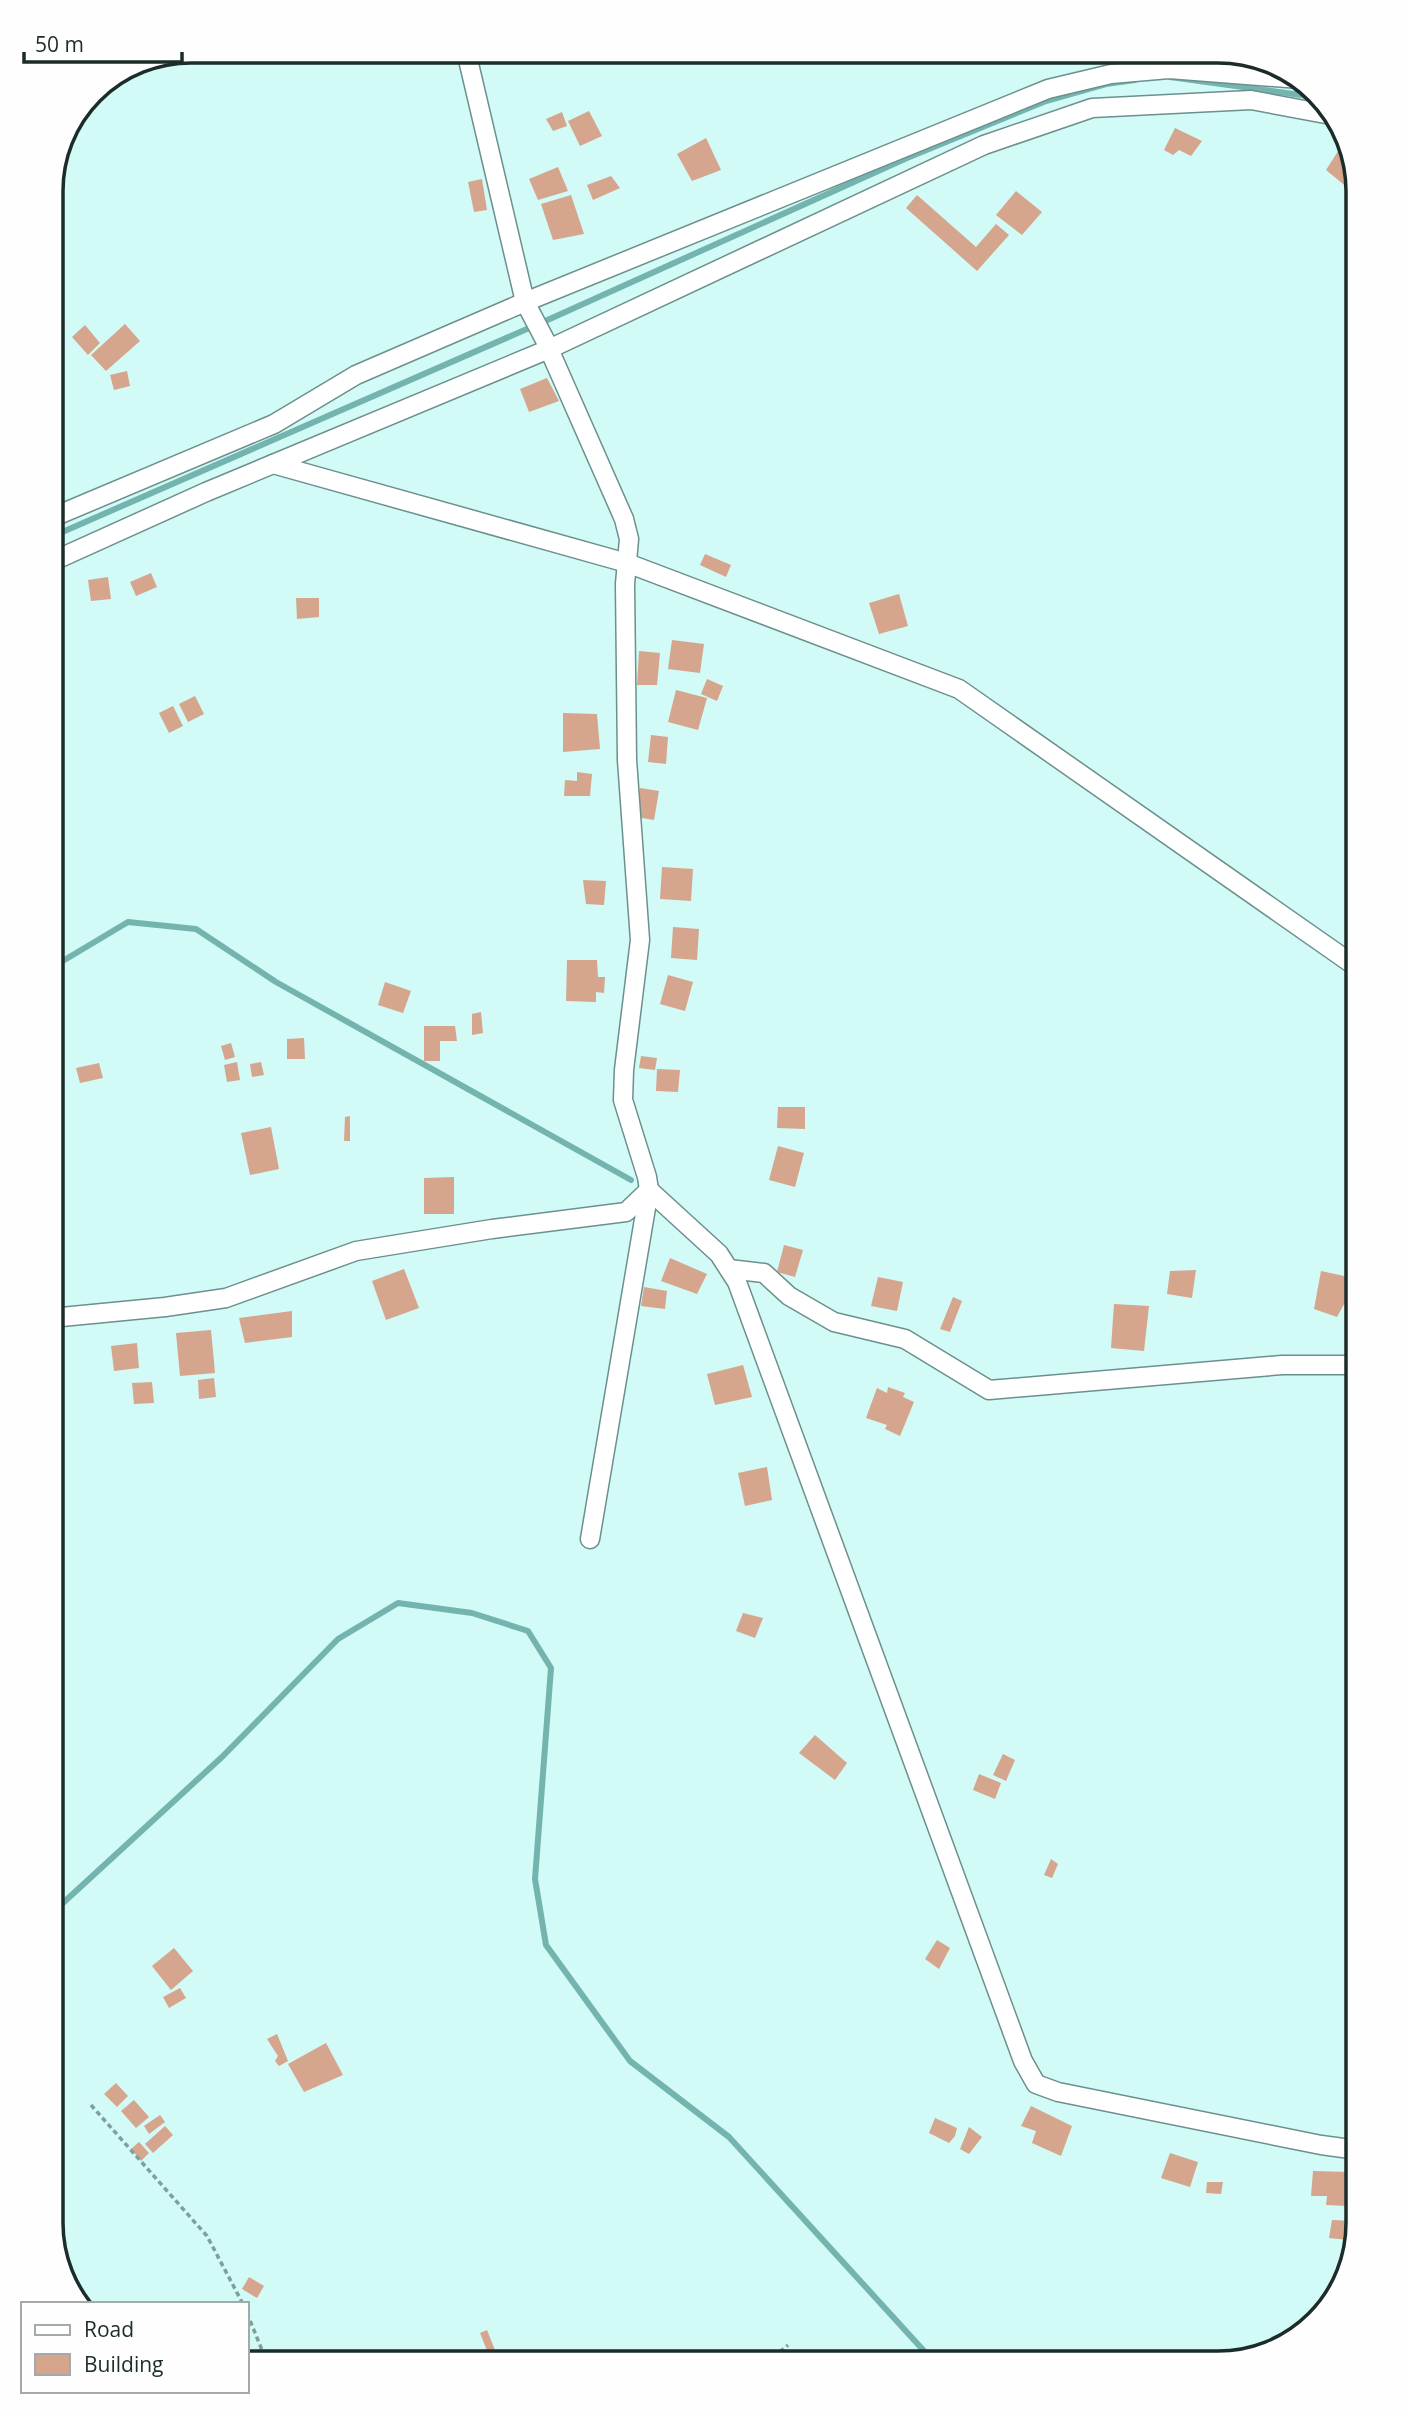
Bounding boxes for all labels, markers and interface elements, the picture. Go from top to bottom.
scale bar [24,21,182,65]
text: 50 m [35,30,84,58]
legend [21,2302,248,2393]
text: Road [84,2315,134,2343]
text: Building [84,2350,163,2378]

